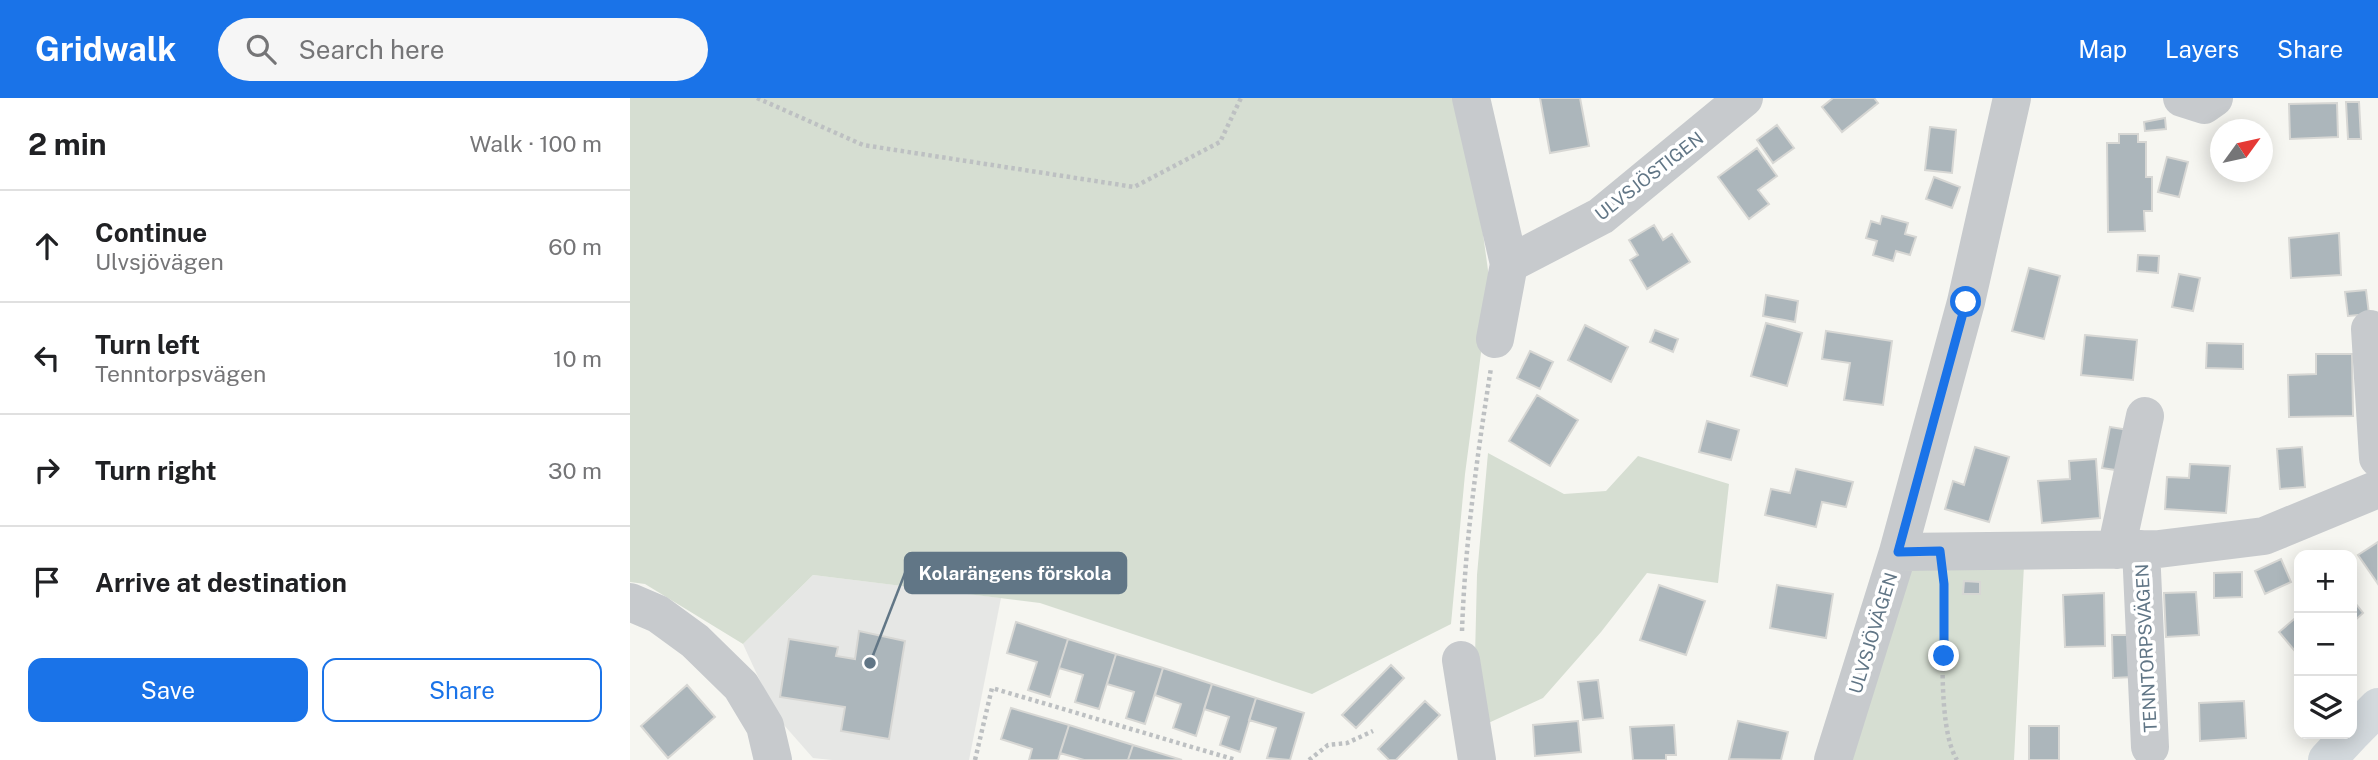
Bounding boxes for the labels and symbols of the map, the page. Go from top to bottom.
north arrow [2210,119,2273,182]
street label: ULVSJÖSTIGEN [1590,126,1707,225]
route start [1950,286,1981,317]
callout: Kolarängens förskola [905,553,1126,593]
text: Kolarängens förskola [918,562,1112,584]
street label: TENNTORPSVÄGEN [2130,563,2161,733]
street label: ULVSJÖVÄGEN [1844,569,1901,696]
route end [1928,640,1959,671]

